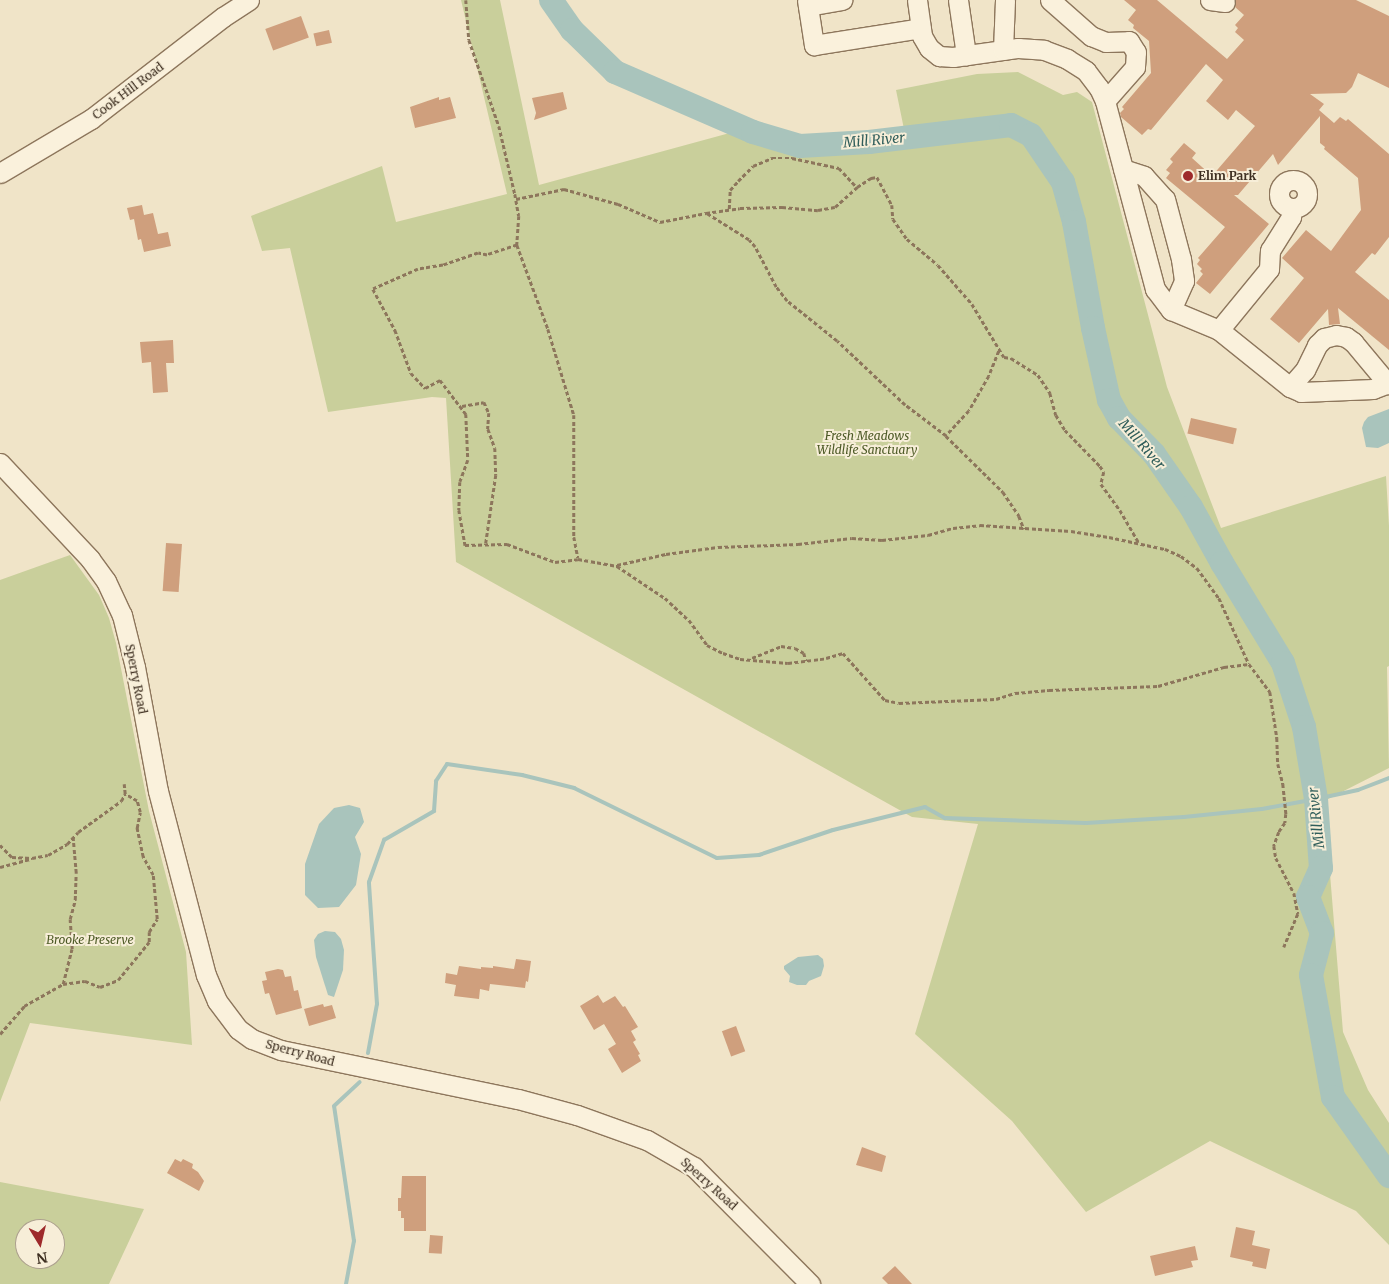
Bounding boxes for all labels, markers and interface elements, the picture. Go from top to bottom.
street label: Cook Hill Road [90,60,166,122]
water label: Mill River [843,129,905,151]
place label: Elim Park [1198,169,1256,183]
marker: Elim Park [1182,170,1194,182]
water label: Mill River [1116,415,1168,473]
park label: Fresh Meadows Wildlife Sanctuary [817,429,917,457]
street label: Sperry Road [122,643,150,715]
water label: Mill River [1304,787,1328,849]
park label: Brooke Preserve [46,933,134,947]
street label: Sperry Road [264,1037,336,1069]
street label: Sperry Road [678,1155,740,1213]
north arrow [15,1219,65,1269]
text: N [35,1248,49,1268]

